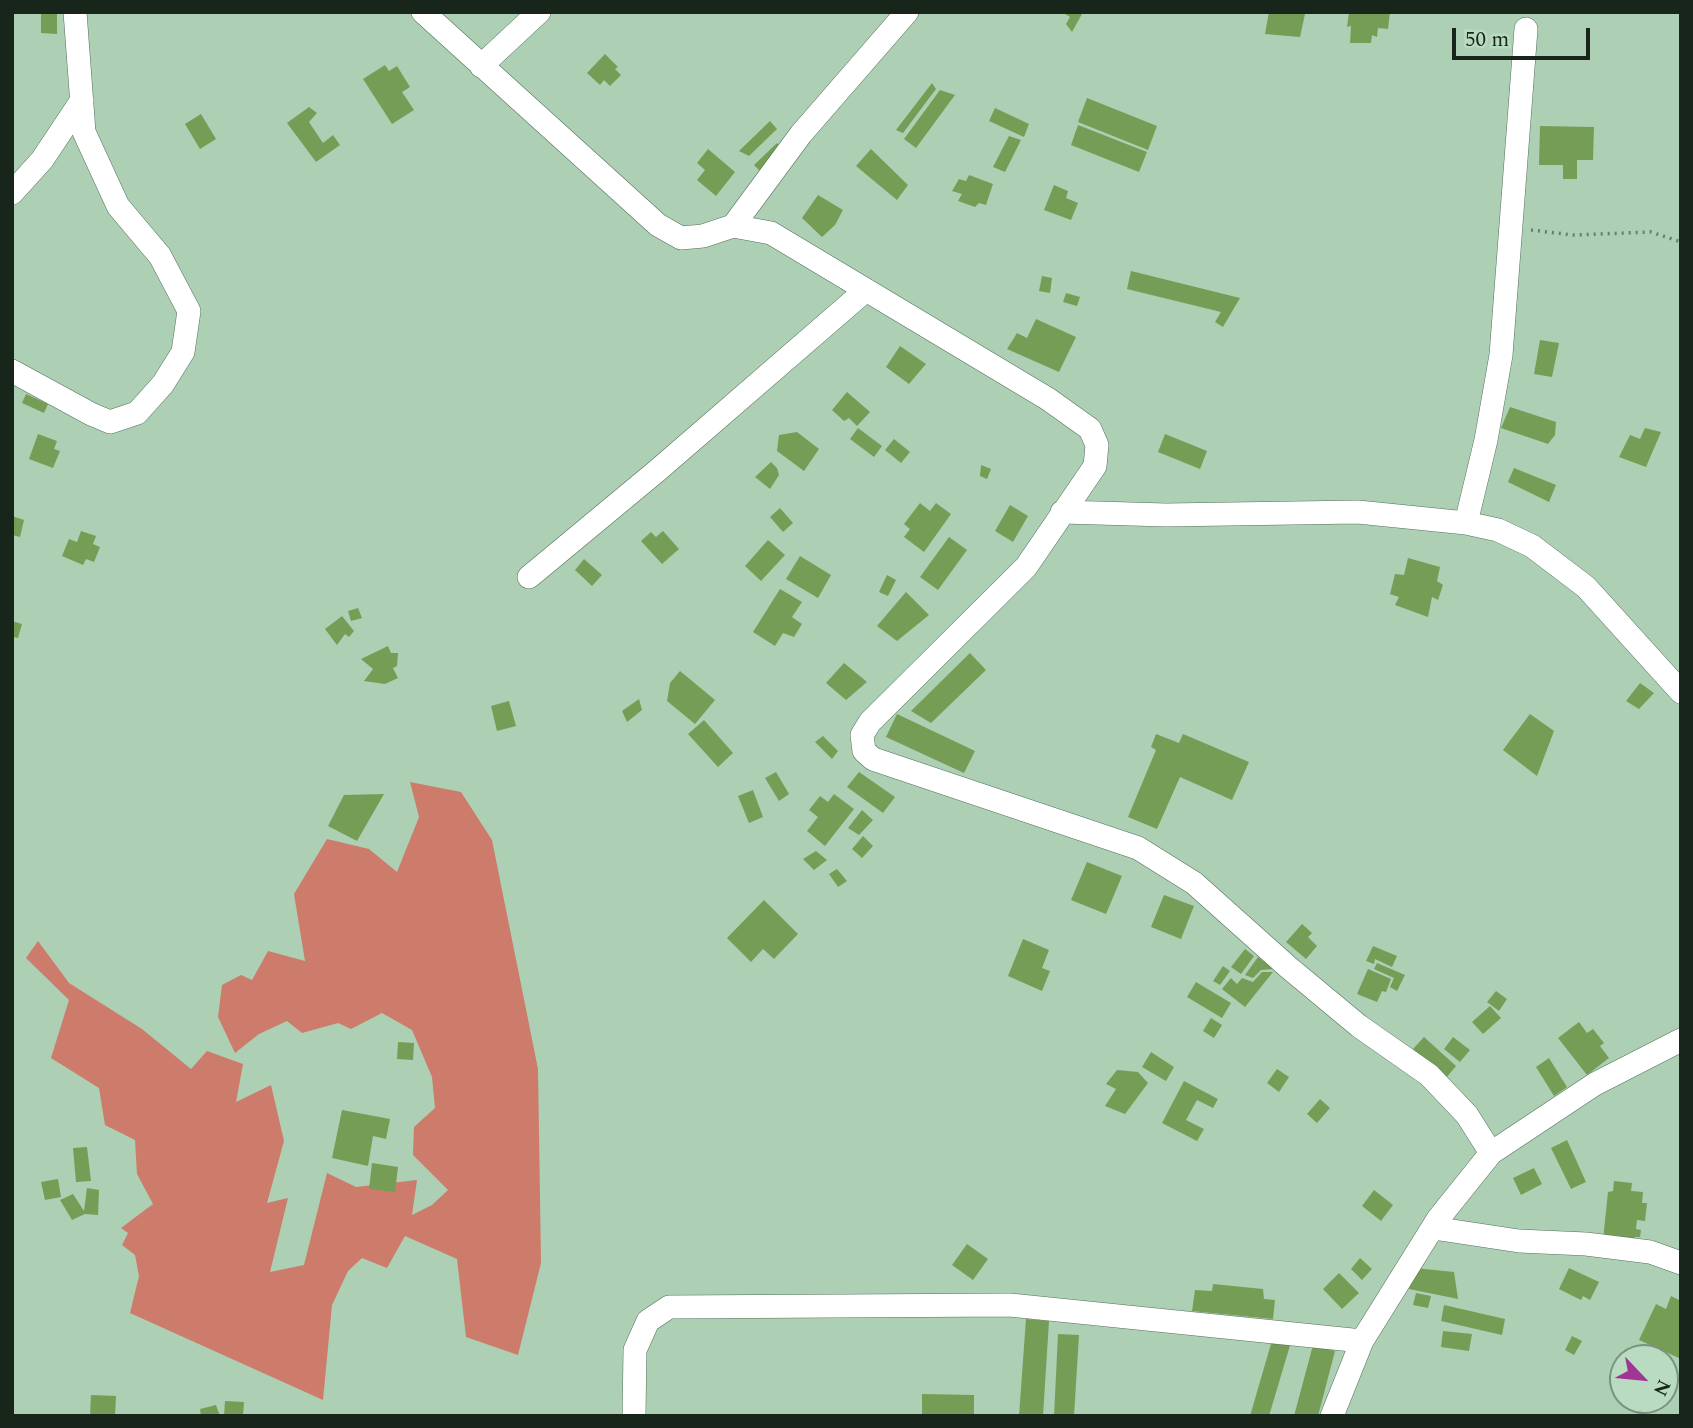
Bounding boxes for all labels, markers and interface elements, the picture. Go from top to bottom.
scale bar [1455,14,1593,58]
text: 50 m [1465,24,1509,56]
north arrow [1609,1344,1679,1414]
text: N [1645,1374,1678,1401]

